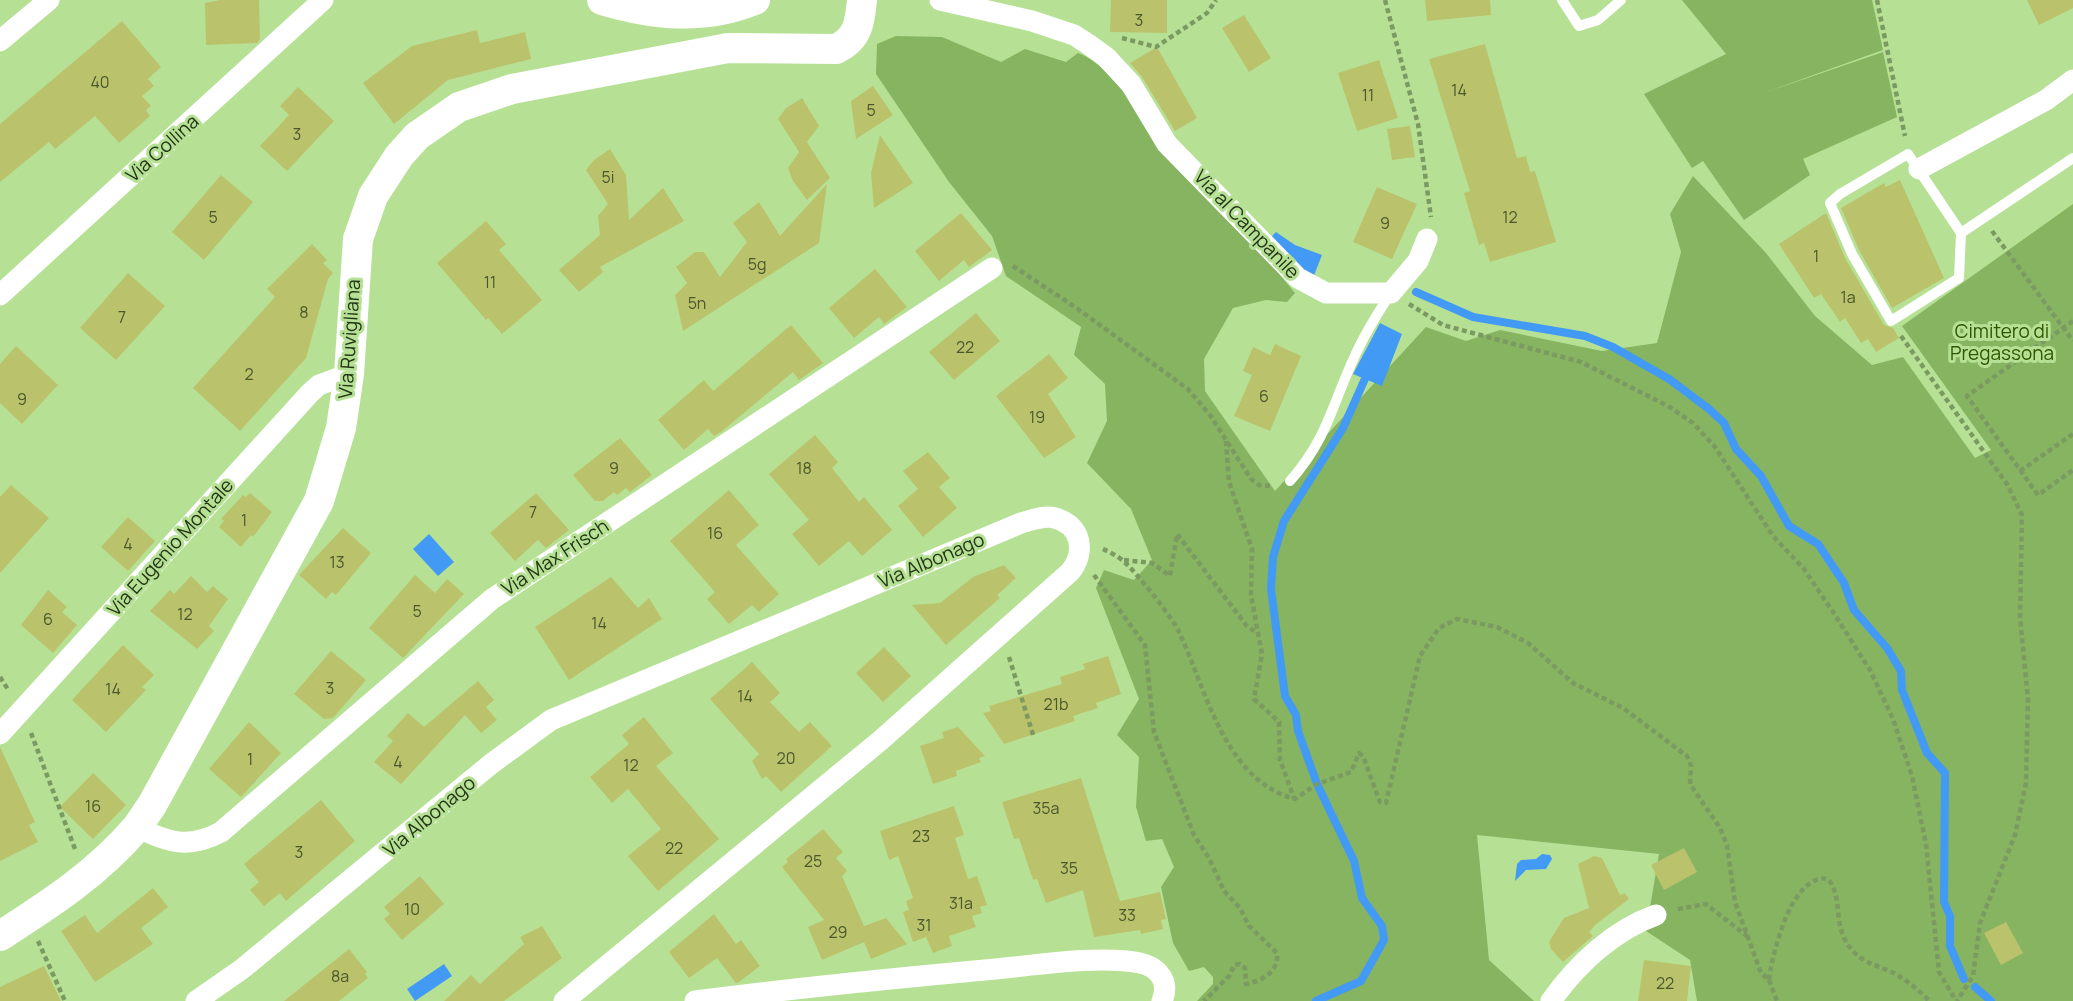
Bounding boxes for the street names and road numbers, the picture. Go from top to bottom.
street label: Via Collina [120,108,204,188]
street label: Via al Campanile [1188,164,1306,284]
street label: Via Ruvigliana [332,278,366,400]
street label: Via Eugenio Montale [101,473,239,621]
street label: Via Max Frisch [496,513,614,601]
street label: Via Albonago [874,526,988,594]
street label: Via Albonago [377,770,481,862]

